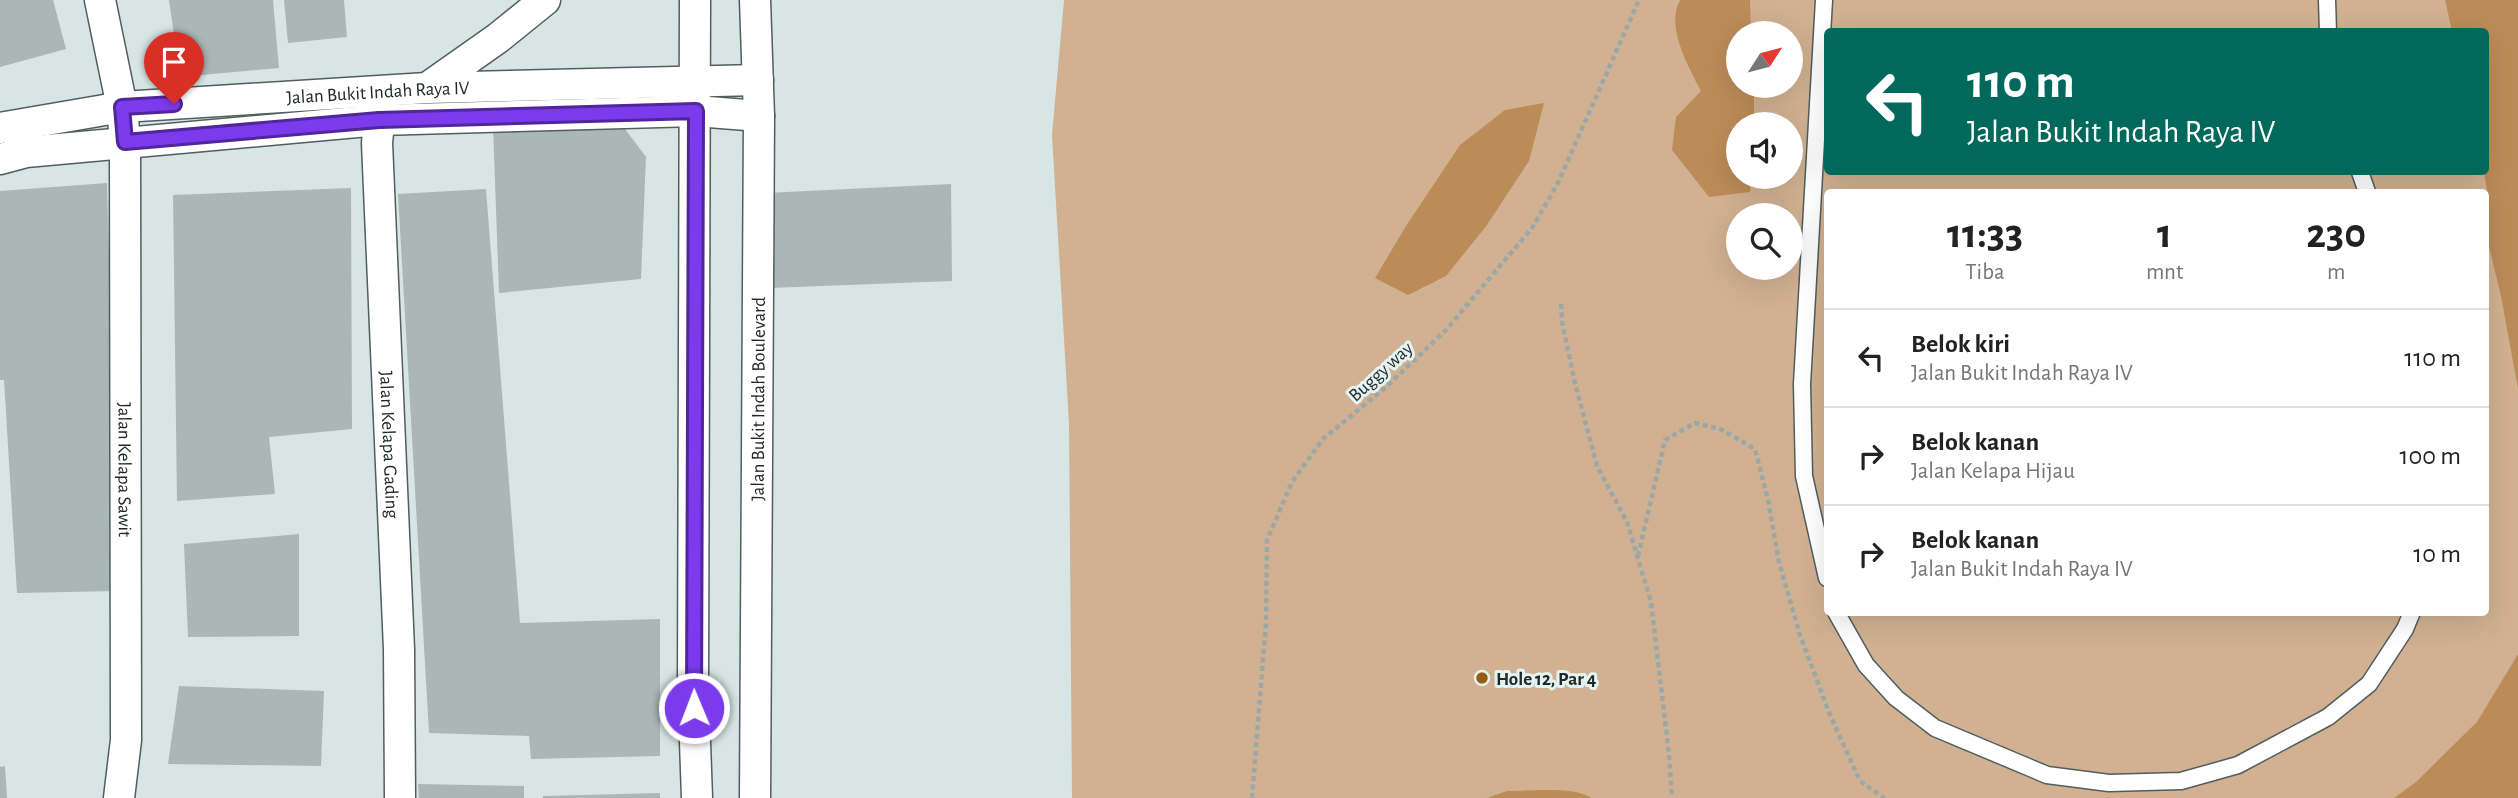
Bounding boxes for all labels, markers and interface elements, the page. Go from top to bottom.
north arrow [1726,21,1802,98]
map controls [1726,21,1803,280]
pin [144,32,204,104]
icon: arrive [155,43,193,81]
icon: left [1852,56,1943,147]
text: 110 m [1967,58,2075,107]
street label: Jalan Bukit Indah Raya IV [286,79,470,108]
button: sound [1726,112,1803,189]
text: Jalan Bukit Indah Raya IV [1967,116,2275,148]
button: search [1726,203,1803,280]
text: 11:33 [1947,213,2023,255]
text: 1 [2157,213,2172,255]
text: 230 [2306,213,2366,255]
text: Tiba [1965,261,2005,284]
text: mnt [2146,261,2183,284]
text: m [2327,261,2345,284]
street label: Jalan Bukit Indah Boulevard [749,297,769,501]
text: Belok kiri [1911,331,2010,357]
street label: Buggy way [1345,339,1417,406]
icon: left [1852,339,1890,377]
text: 110 m [2404,345,2461,371]
text: Jalan Bukit Indah Raya IV [1911,362,2133,385]
street label: Jalan Kelapa Gading [376,370,401,520]
street label: Jalan Kelapa Sawit [114,402,134,537]
text: Belok kanan [1911,429,2039,455]
icon: right [1852,437,1890,475]
text: 100 m [2400,443,2461,469]
text: Jalan Kelapa Hijau [1911,460,2075,483]
text: Belok kanan [1911,527,2039,553]
icon: right [1852,535,1890,573]
text: 10 m [2413,541,2461,567]
text: Jalan Bukit Indah Raya IV [1911,558,2133,581]
marker: Hole 12, Par 4 [1474,670,1490,686]
place label: Hole 12, Par 4 [1496,670,1597,689]
position arrow [657,671,731,745]

